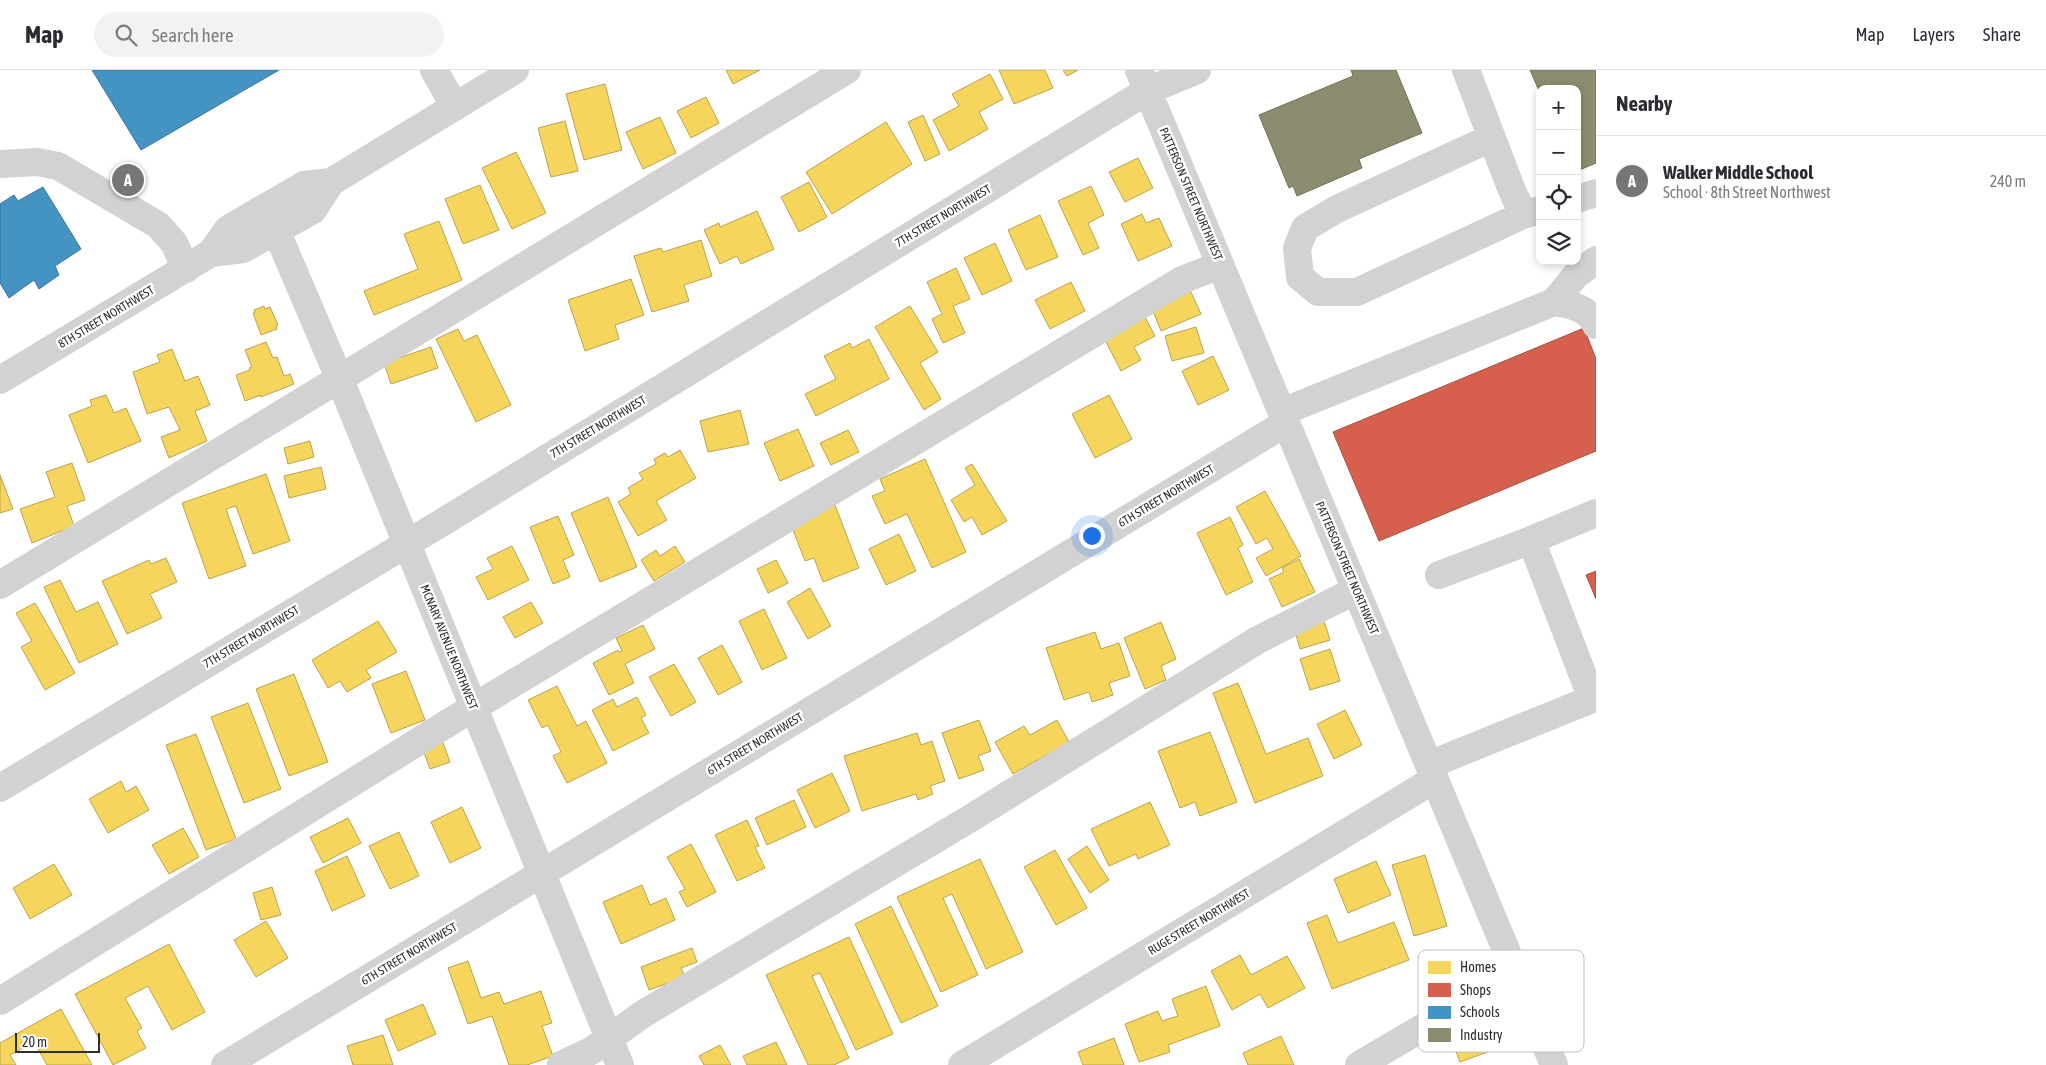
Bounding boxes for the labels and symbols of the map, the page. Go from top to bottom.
street label: PATTERSON STREET NORTHWEST [1157,125,1226,263]
pin: A [112,161,144,199]
street label: 7TH STREET NORTHWEST [892,181,994,250]
street label: 8TH STREET NORTHWEST [55,282,157,351]
street label: 7TH STREET NORTHWEST [547,392,649,461]
street label: 6TH STREET NORTHWEST [1115,461,1217,530]
street label: PATTERSON STREET NORTHWEST [1313,499,1382,637]
your location [1079,523,1105,549]
street label: MCNARY AVENUE NORTHWEST [418,583,481,712]
street label: 7TH STREET NORTHWEST [200,602,302,671]
street label: 6TH STREET NORTHWEST [704,709,806,778]
street label: RUGE STREET NORTHWEST [1146,886,1253,958]
street label: 6TH STREET NORTHWEST [358,919,460,988]
legend [1418,950,1584,1052]
text: Homes [1460,959,1496,975]
text: Shops [1460,982,1491,998]
text: Schools [1460,1004,1500,1020]
text: Industry [1460,1027,1503,1043]
scale bar [15,1030,100,1053]

